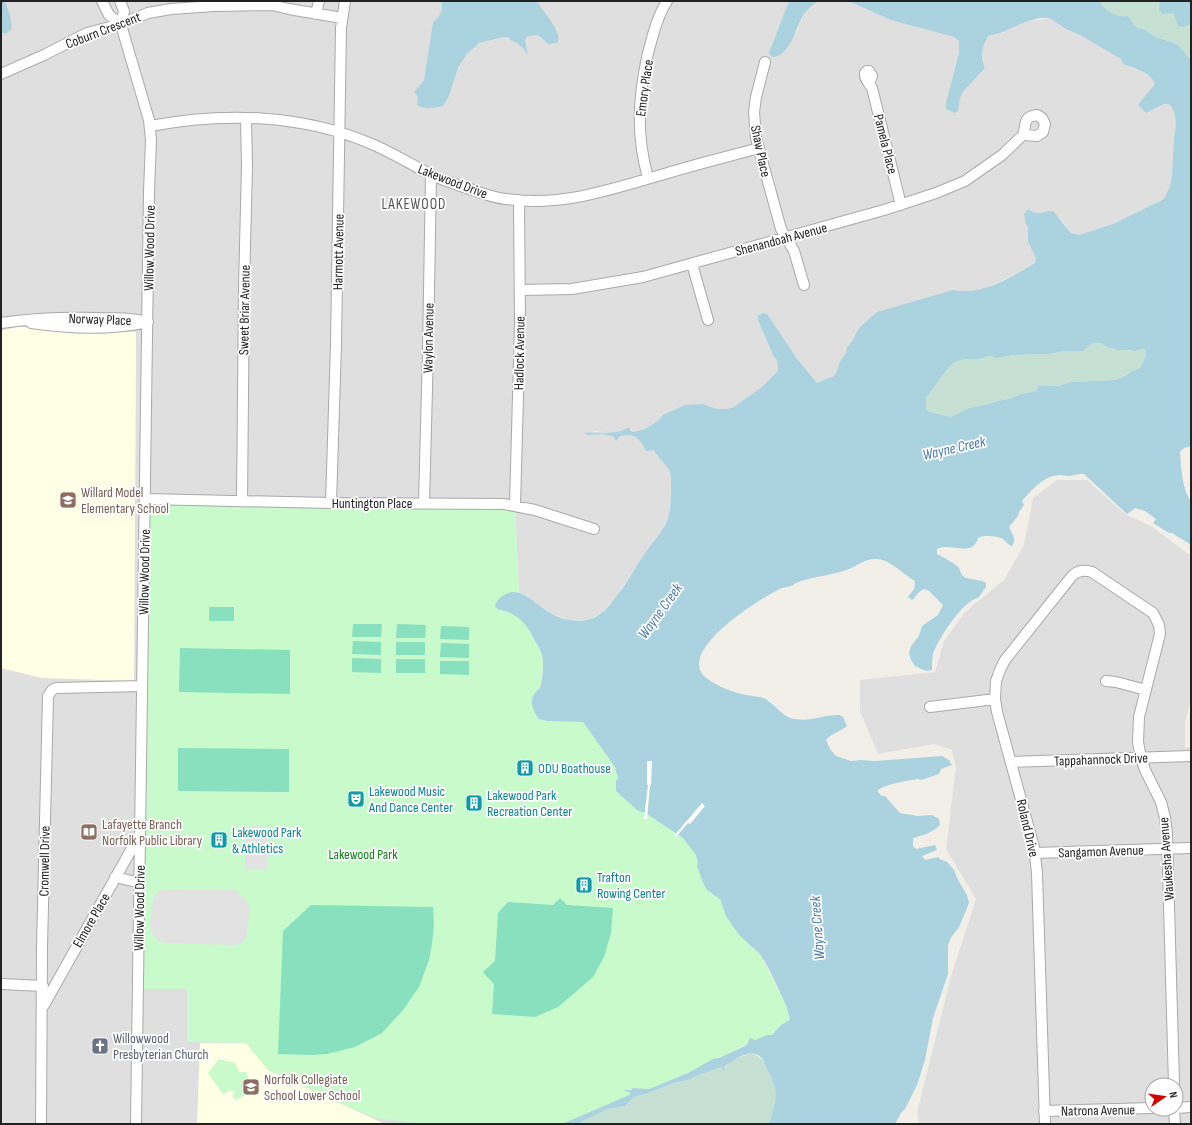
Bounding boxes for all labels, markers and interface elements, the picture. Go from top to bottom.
street label: Coburn Crescent [63,8,143,53]
street label: Emory Place [632,58,657,118]
street label: Pamela Place [870,112,901,176]
street label: Shaw Place [747,124,774,179]
street label: Lakewood Drive [416,160,490,203]
district label: LAKEWOOD [382,195,446,214]
street label: Willow Wood Drive [140,205,159,291]
street label: Harmott Avenue [329,214,348,290]
street label: Shenandoah Avenue [733,219,829,260]
street label: Sweet Briar Avenue [235,265,254,355]
street label: Waylon Avenue [419,303,438,373]
street label: Norway Place [68,310,132,329]
street label: Hadlock Avenue [510,316,529,390]
water label: Wayne Creek [921,432,988,465]
place label: Willard Model Elementary School [81,484,169,517]
school or university icon: Willard Model Elementary School [58,490,78,510]
street label: Huntington Place [332,495,412,512]
street label: Willow Wood Drive [135,529,154,615]
water label: Wayne Creek [634,580,687,643]
street label: Tappahannock Drive [1054,749,1148,770]
building icon: ODU Boathouse [515,758,535,778]
place label: ODU Boathouse [538,760,611,777]
place label: Lakewood Music And Dance Center [368,783,453,816]
place label: Lakewood Park Recreation Center [487,787,572,820]
theatre icon: Lakewood Music And Dance Center [346,789,366,809]
building icon: Lakewood Park Recreation Center [464,793,484,813]
street label: Roland Drive [1013,798,1042,859]
place label: Lafayette Branch Norfolk Public Library [102,816,203,849]
street label: Waukesha Avenue [1155,817,1178,901]
library icon: Lafayette Branch Norfolk Public Library [79,822,99,842]
place label: Lakewood Park & Athletics [232,824,302,857]
street label: Cromwell Drive [35,826,54,896]
building icon: Lakewood Park & Athletics [209,830,229,850]
street label: Sangamon Avenue [1058,842,1144,861]
park label: Lakewood Park [328,846,398,863]
street label: Willow Wood Drive [130,865,149,951]
place label: Trafton Rowing Center [597,869,666,902]
building icon: Trafton Rowing Center [574,875,594,895]
street label: Elmore Place [69,890,114,950]
water label: Wayne Creek [806,895,829,961]
place label: Willowwood Presbyterian Church [113,1030,209,1063]
church icon: Willowwood Presbyterian Church [90,1036,110,1056]
place label: Norfolk Collegiate School Lower School [264,1071,360,1104]
school or university icon: Norfolk Collegiate School Lower School [241,1077,261,1097]
north arrow [1144,1077,1184,1117]
text: N [1166,1091,1180,1099]
street label: Natrona Avenue [1061,1101,1135,1120]

